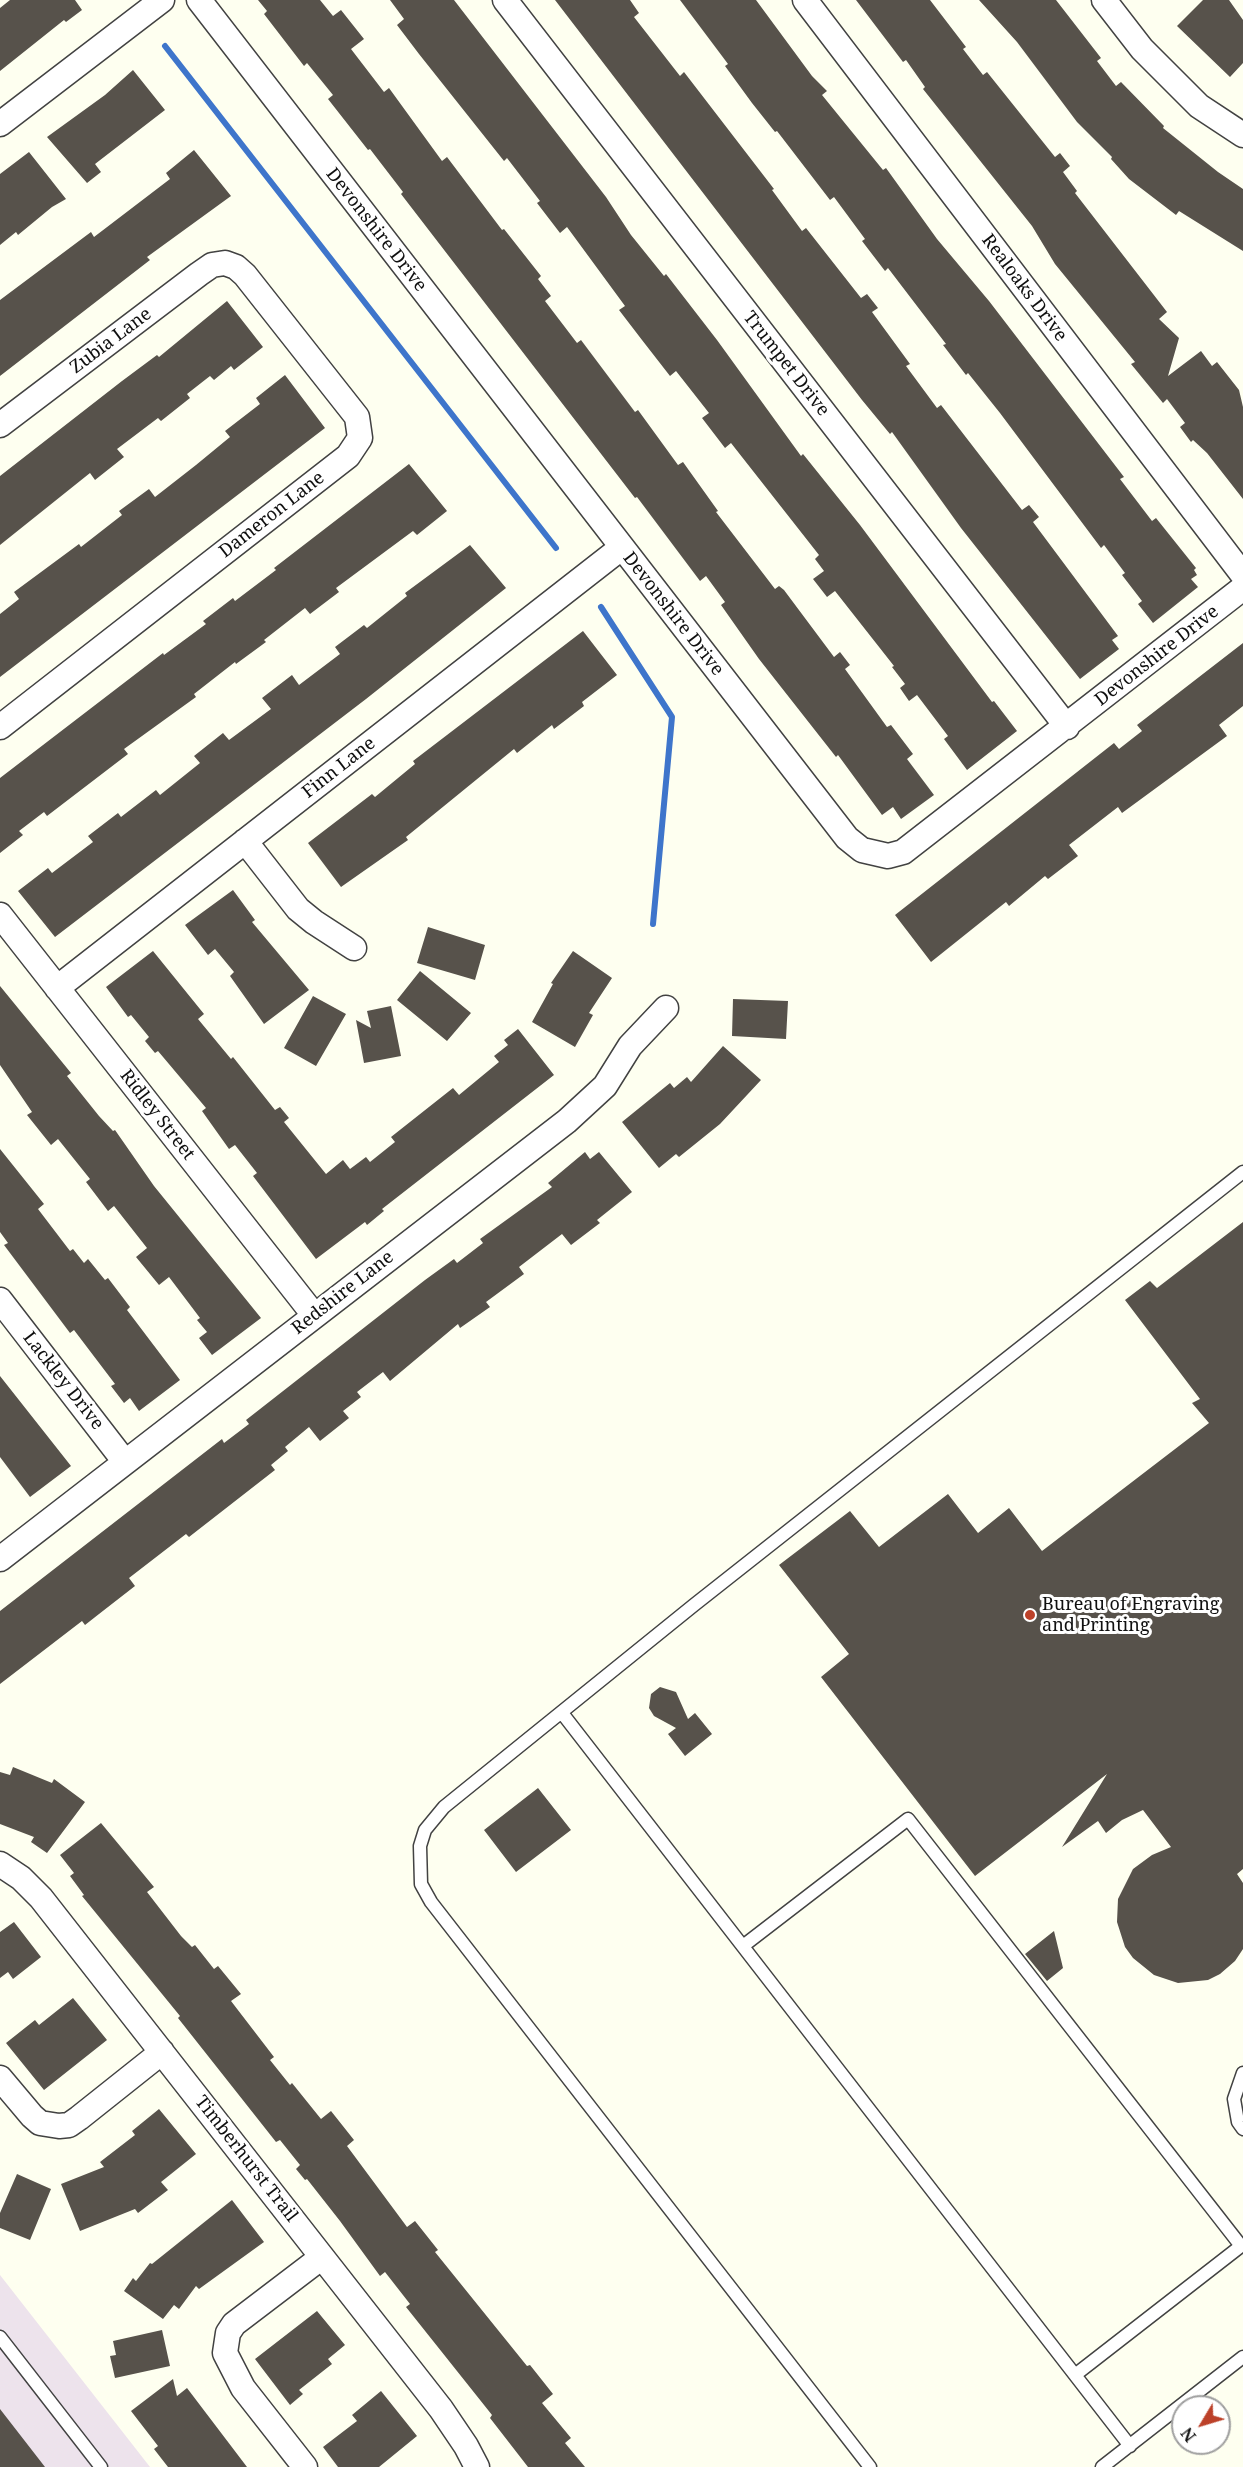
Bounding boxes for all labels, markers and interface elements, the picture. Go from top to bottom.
street label: Devonshire Drive [321,164,431,296]
street label: Realoaks Drive [977,230,1071,346]
street label: Zubia Lane [66,303,156,379]
street label: Trumpet Drive [738,307,834,421]
street label: Dameron Lane [215,467,329,563]
street label: Devonshire Drive [618,548,728,680]
street label: Devonshire Drive [1091,601,1223,711]
street label: Finn Lane [298,733,380,803]
street label: Ridley Street [115,1065,199,1165]
street label: Redshire Lane [288,1247,398,1339]
street label: Lackley Drive [18,1328,108,1434]
place label: Bureau of Engraving and Printing [1042,1594,1219,1636]
marker: Bureau of Engraving and Printing [1023,1608,1037,1622]
street label: Timberhurst Trail [190,2092,302,2226]
north arrow [1171,2395,1231,2455]
text: N [1176,2423,1201,2447]

